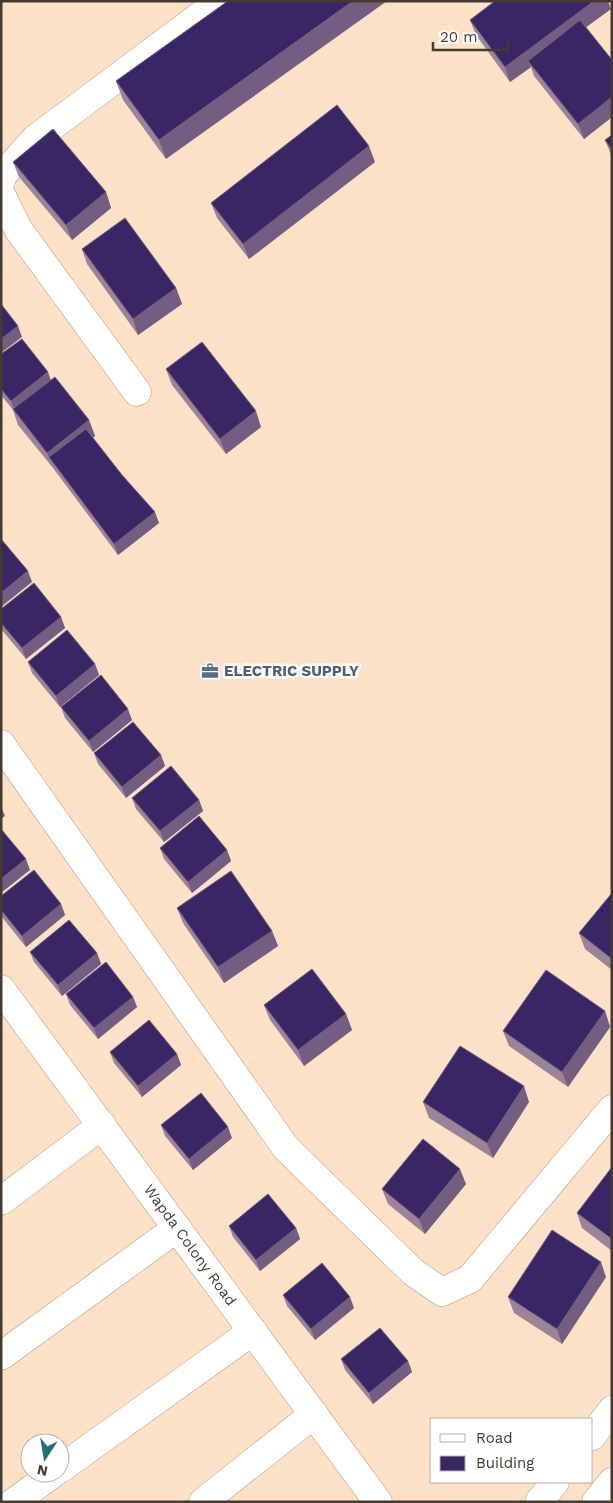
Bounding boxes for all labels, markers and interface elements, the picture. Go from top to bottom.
scale bar [433,20,508,52]
text: 20 m [440,28,478,46]
office icon: ELECTRIC SUPPLY [200,661,220,681]
place label: ELECTRIC SUPPLY [224,662,359,680]
street label: Wapda Colony Road [140,1181,240,1309]
legend [430,1418,593,1483]
text: Road [476,1429,513,1447]
north arrow [20,1433,70,1483]
text: Building [476,1454,534,1472]
text: N [36,1462,49,1480]

